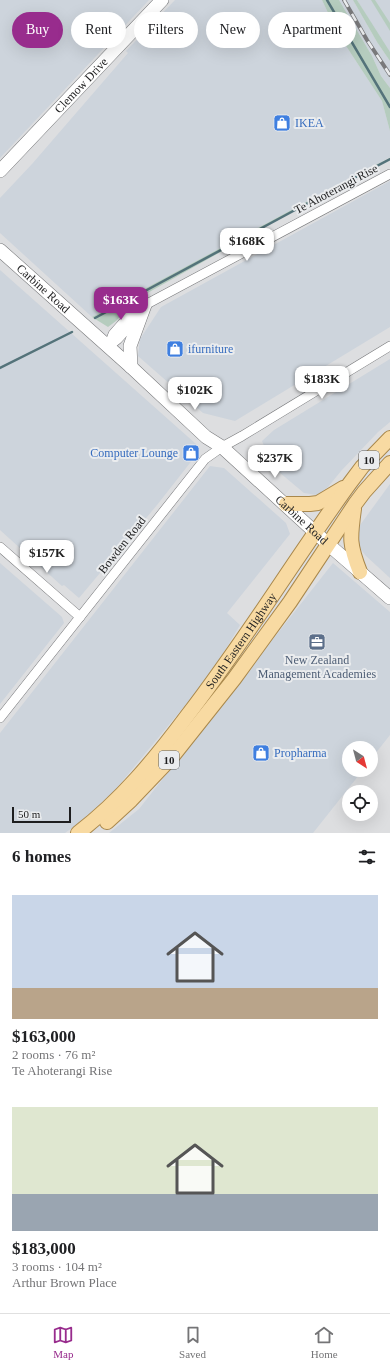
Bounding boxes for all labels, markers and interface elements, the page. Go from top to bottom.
chip: Buy [12,12,63,48]
chip: Rent [71,12,126,48]
chip: Filters [134,12,198,48]
chip: New [206,12,260,48]
chip: Apartment [268,12,356,48]
street label: Clemow Drive [52,55,111,116]
shop icon: IKEA [272,113,292,133]
place label: IKEA [295,116,324,130]
street label: Te Ahoterangi Rise [292,161,380,217]
pin: $168K [219,228,275,262]
text: $168K [229,233,265,248]
street label: Carbine Road [14,261,73,316]
pin: $163K [93,287,149,321]
text: $163K [103,292,139,307]
shop icon: ifurniture [165,339,185,359]
place label: ifurniture [188,342,233,356]
pin: $183K [294,366,350,400]
text: $183K [304,371,340,386]
pin: $102K [167,377,223,411]
text: $102K [177,382,213,397]
shop icon: Computer Lounge [181,443,201,463]
pin: $237K [247,445,303,479]
place label: Computer Lounge [90,446,178,460]
text: $237K [257,450,293,465]
road number: 10 [359,451,379,469]
street label: Carbine Road [272,492,331,547]
street label: Bowden Road [95,514,149,576]
pin: $157K [19,540,75,574]
text: $157K [29,545,65,560]
street label: South Eastern Highway [203,590,279,692]
office icon: New Zealand Management Academies [307,632,327,652]
place label: New Zealand Management Academies [258,653,376,681]
north arrow [342,741,378,777]
map controls [342,741,378,821]
shop icon: Propharma [251,743,271,763]
place label: Propharma [274,746,327,760]
road number: 10 [159,751,179,769]
button: locate [342,785,378,821]
scale bar [12,805,71,824]
text: 50 m [18,808,40,820]
icon: filters [356,846,378,868]
text: 6 homes [12,847,71,866]
icon: home [159,921,231,993]
text: $163,000 [12,1027,76,1046]
text: 2 rooms · 76 m² [12,1047,95,1062]
text: Te Ahoterangi Rise [12,1063,112,1078]
icon: home [159,1133,231,1205]
text: $183,000 [12,1239,76,1258]
text: 3 rooms · 104 m² [12,1259,102,1274]
text: Arthur Brown Place [12,1275,117,1290]
tab: Map [52,1324,74,1360]
tab: Saved [179,1324,206,1360]
tab: Home [311,1324,338,1360]

